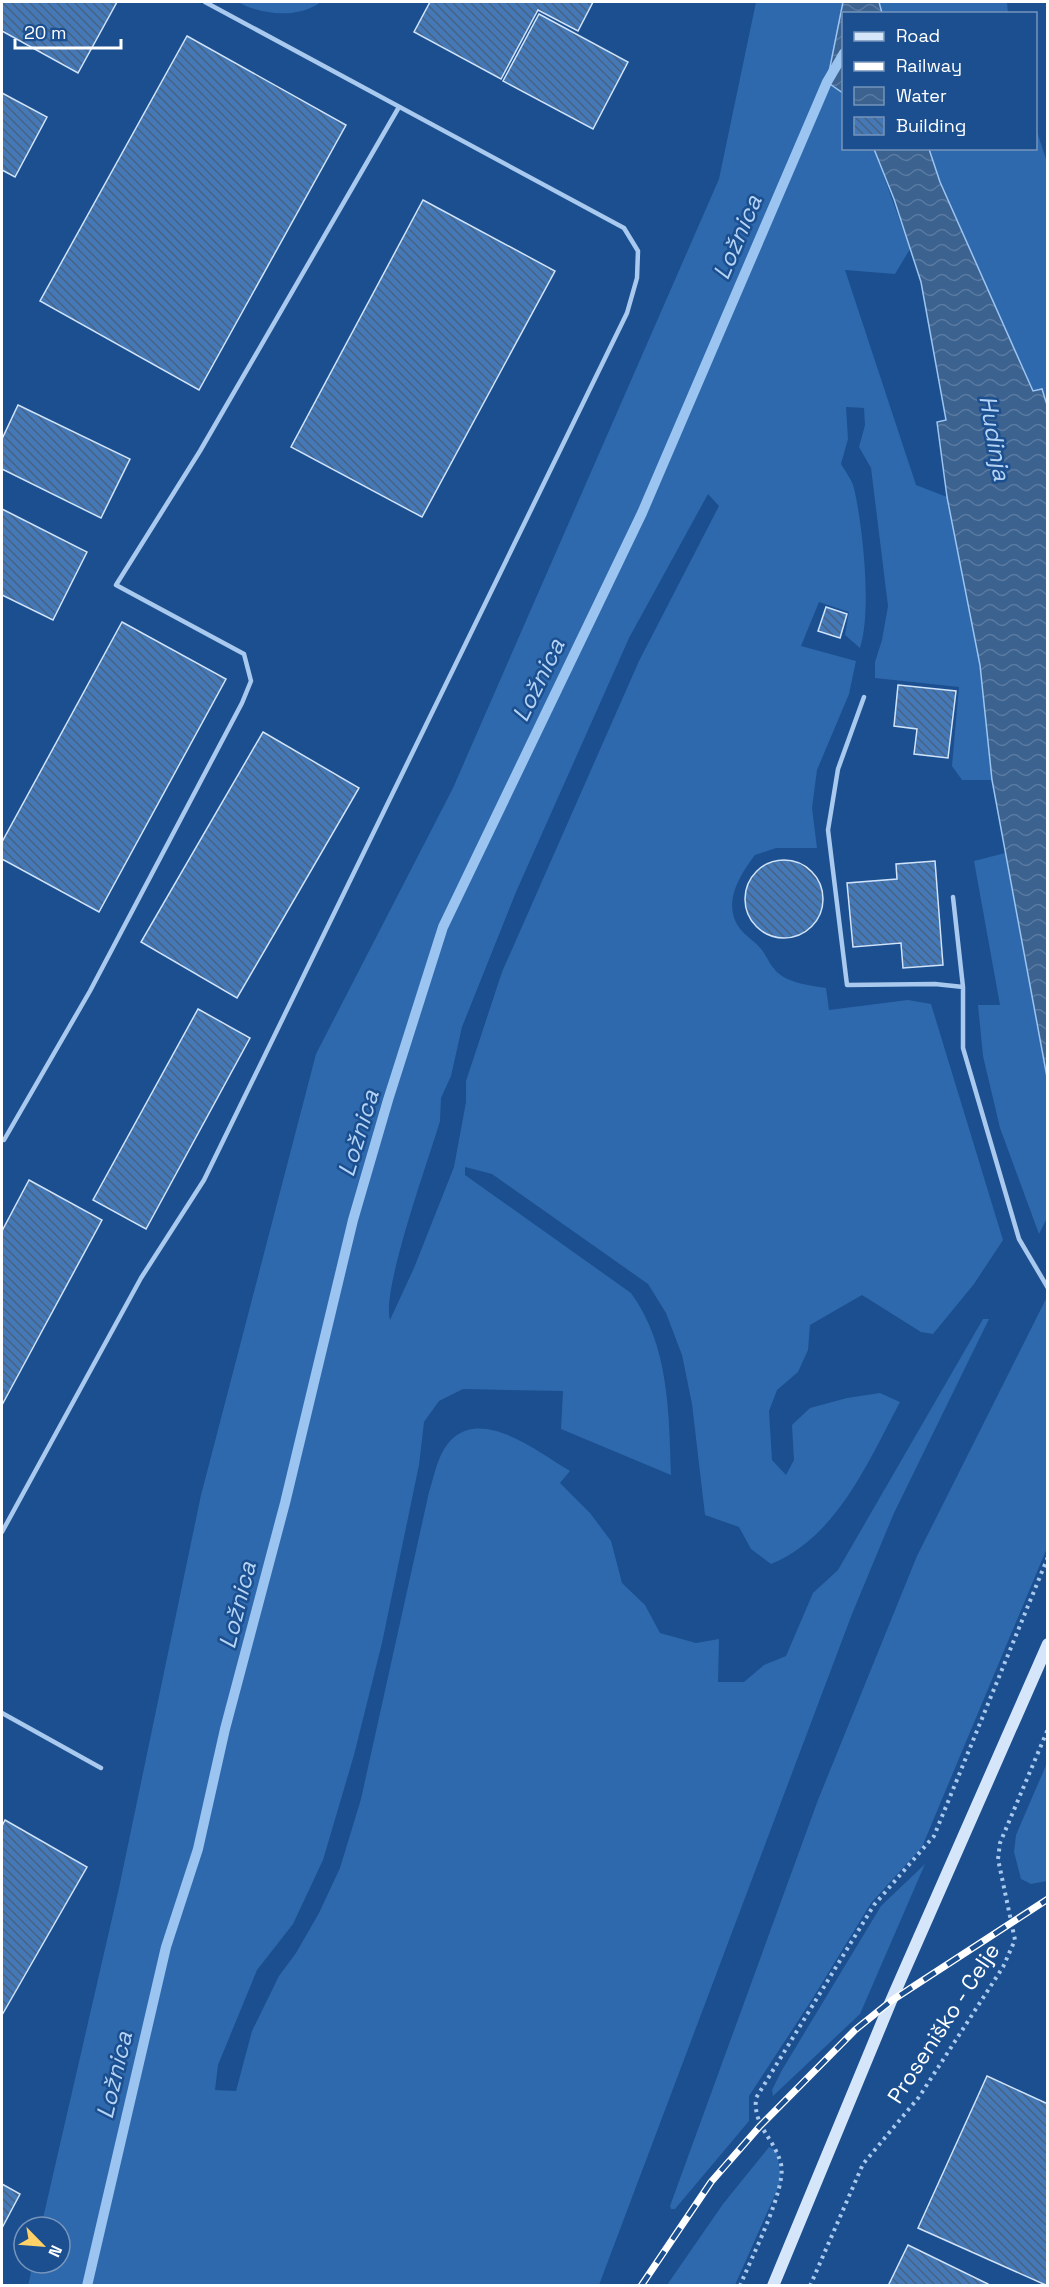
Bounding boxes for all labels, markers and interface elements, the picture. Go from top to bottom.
scale bar [15,12,122,50]
legend [842,12,1037,150]
text: 20 m [24,21,67,44]
text: Road [896,24,940,47]
text: Railway [896,54,962,77]
text: Water [896,84,947,107]
text: Building [896,114,966,137]
water label: Ložnica [705,190,769,284]
water label: Hudinja [972,393,1018,483]
water label: Ložnica [505,633,571,727]
water label: Ložnica [330,1086,386,1180]
water label: Ložnica [211,1558,263,1652]
street label: Proseniško - Celje [881,1938,1005,2108]
water label: Ložnica [89,2028,139,2122]
north arrow [12,2215,72,2275]
text: N [43,2242,67,2260]

